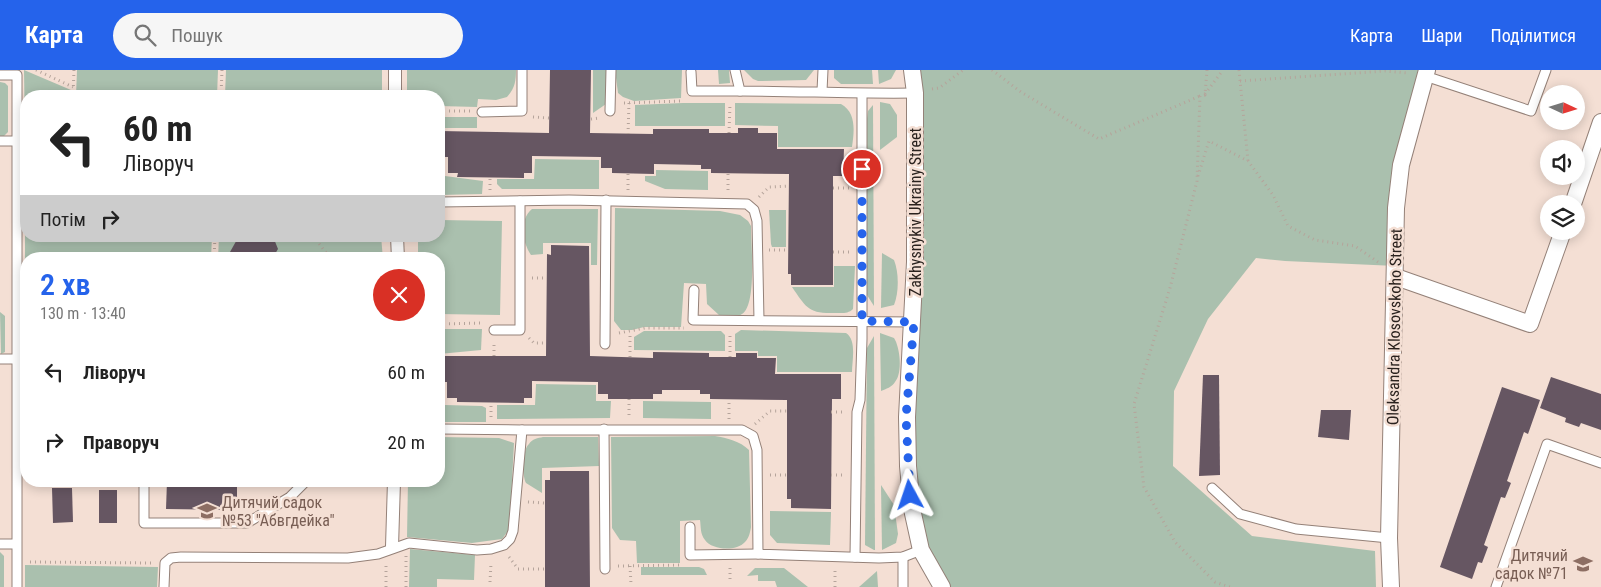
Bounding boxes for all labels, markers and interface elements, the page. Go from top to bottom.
search box [113,13,463,58]
text: Карта [25,21,83,49]
icon: search [131,21,159,49]
text: Пошук [171,24,223,47]
text: Карта [1350,25,1393,46]
text: Шари [1421,25,1462,46]
text: Поділитися [1490,25,1576,46]
north arrow [1540,85,1585,130]
map controls [1540,85,1585,240]
text: 60 m [123,109,192,150]
icon: left [40,110,105,175]
street label: Zakhysnykiv Ukrainy Street [906,128,925,296]
button: sound [1540,140,1585,185]
pin [841,148,883,190]
text: Ліворуч [123,151,194,176]
icon: arrive [848,155,876,183]
button: layers [1540,195,1585,240]
icon: right [96,205,124,233]
text: Потім [40,208,86,231]
street label: Oleksandra Klosovskoho Street [1383,228,1406,425]
text: 2 хв [40,267,90,302]
button: close [373,269,425,321]
text: 130 m · 13:40 [40,304,126,323]
icon: left [40,358,68,386]
text: Ліворуч [83,361,145,384]
text: 60 m [388,361,425,384]
icon: right [40,428,68,456]
text: Праворуч [83,431,159,454]
text: 20 m [388,431,425,454]
position arrow [883,468,935,520]
place label: Дитячий садок №53 "Абвгдейка" [222,493,335,530]
school or university icon: Дитячий садок №53 "Абвгдейка" [196,500,218,522]
place label: Дитячий садок №71 [1495,546,1568,583]
school or university icon: Дитячий садок №71 [1572,553,1594,575]

